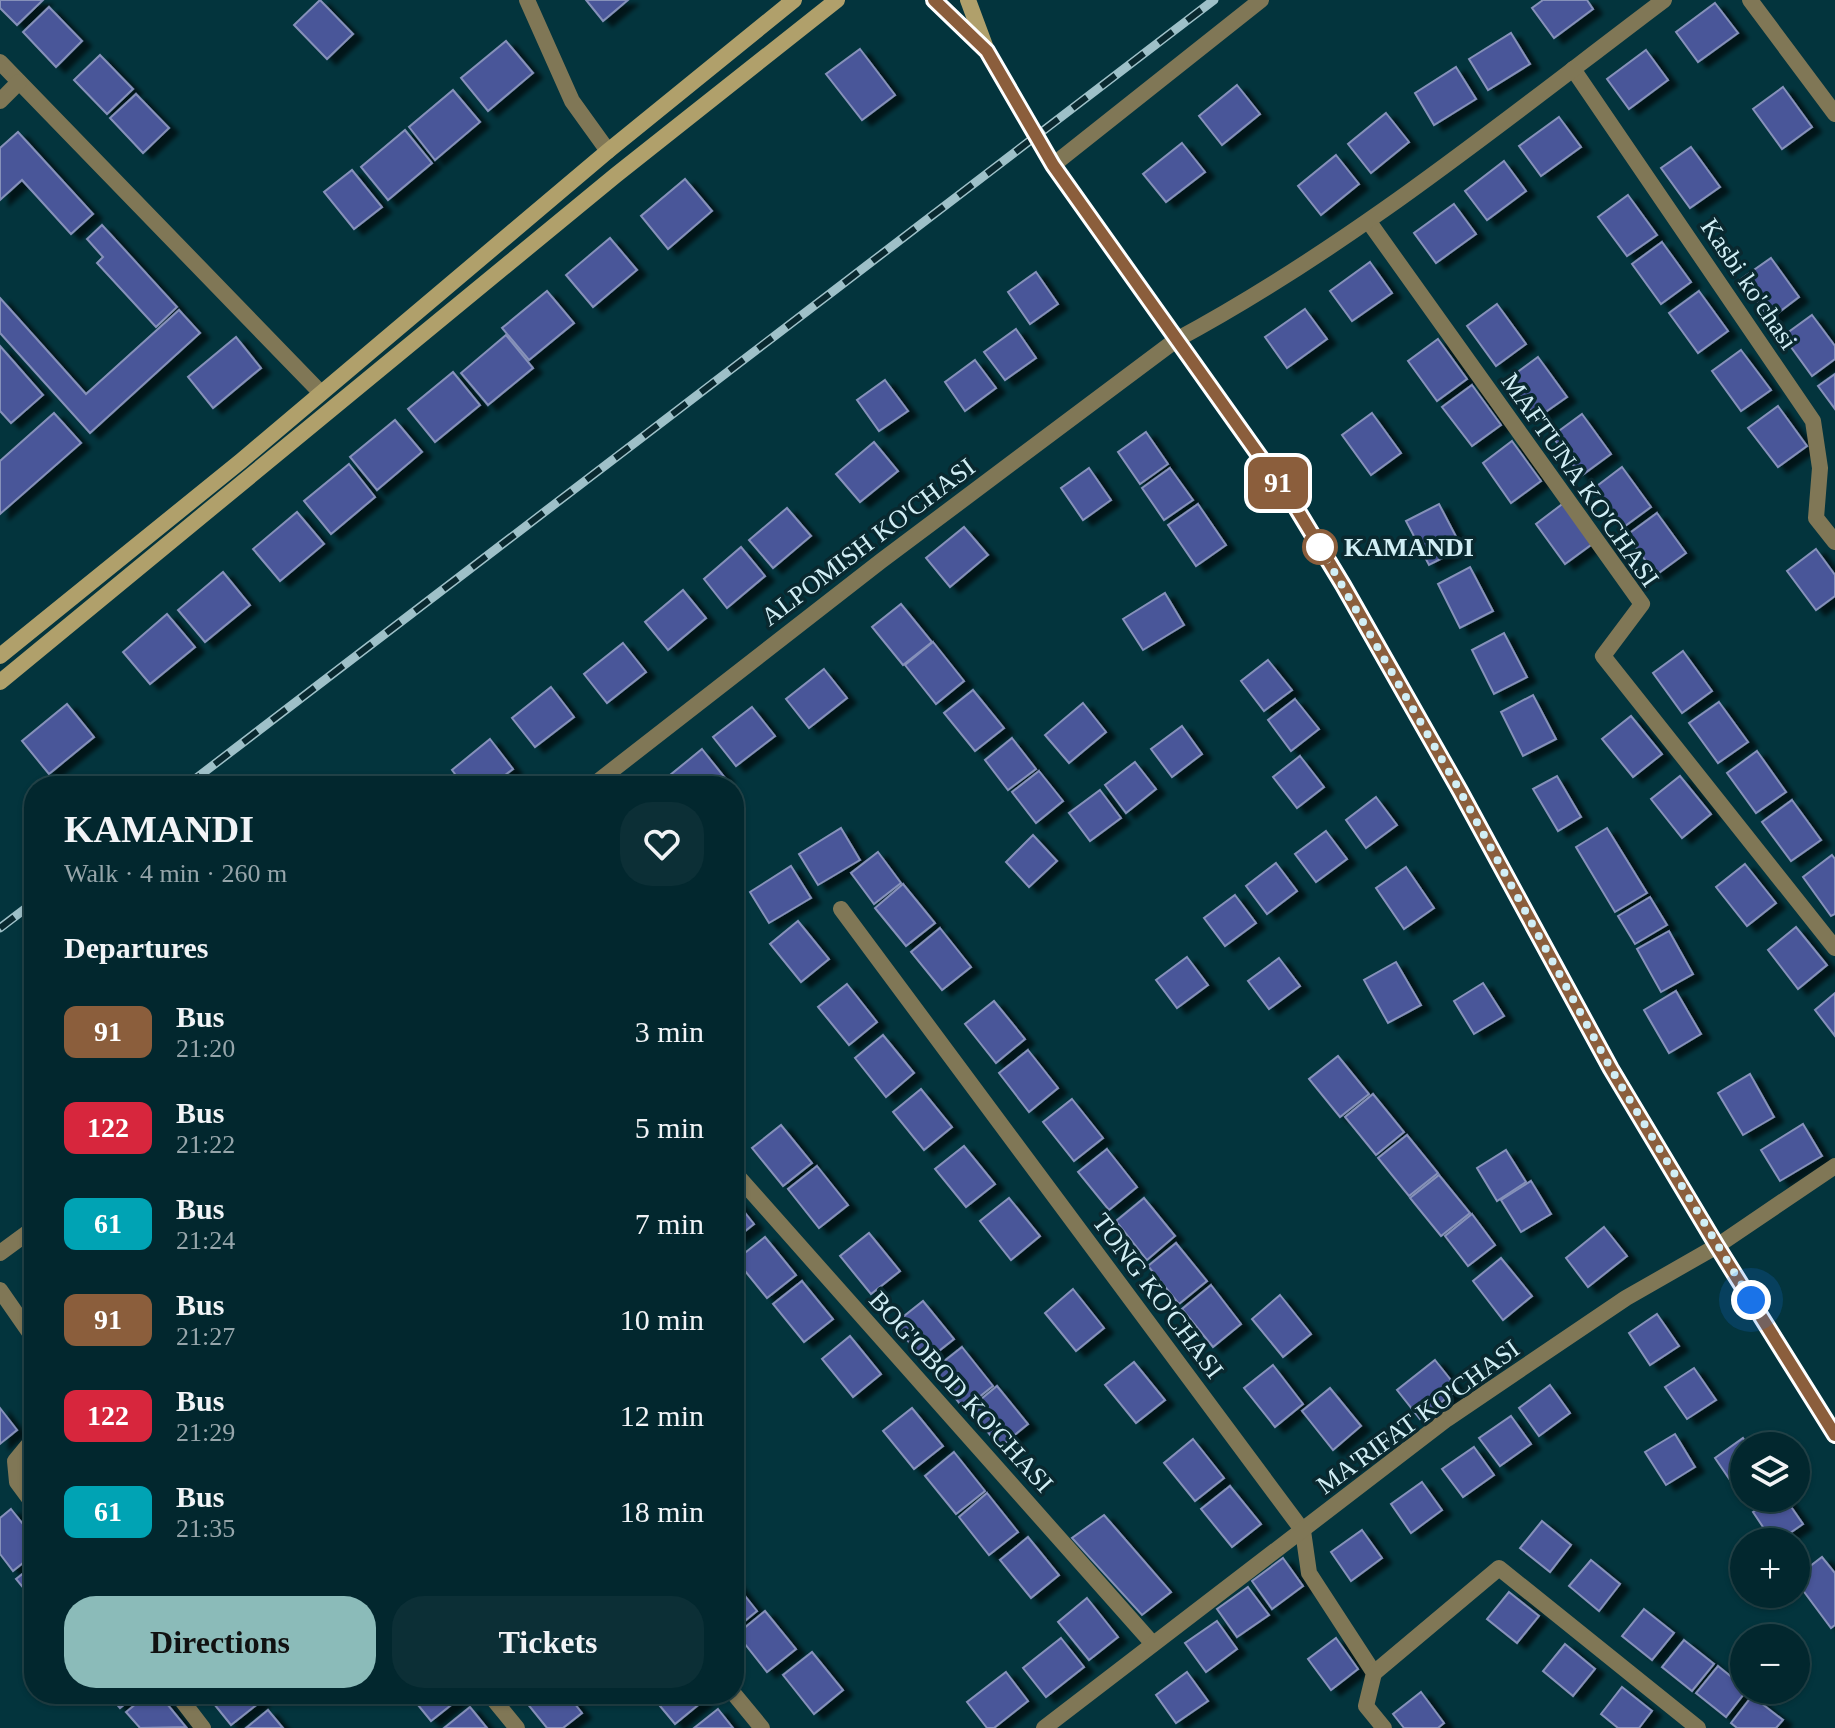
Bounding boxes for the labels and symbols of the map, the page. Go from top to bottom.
street label: Kasbi ko'chasi [1695,213,1803,355]
street label: MAFTUNA KO'CHASI [1495,368,1665,592]
street label: ALPOMISH KO'CHASI [756,452,980,632]
line badge: 91 [1242,457,1314,509]
marker: KAMANDI [1303,530,1337,564]
place label: KAMANDI [1344,533,1474,562]
street label: TONG KO'CHASI [1087,1208,1229,1384]
your location [1731,1280,1771,1320]
street label: BOG'OBOD KO'CHASI [863,1286,1059,1498]
street label: MA'RIFAT KO'CHASI [1311,1334,1525,1500]

